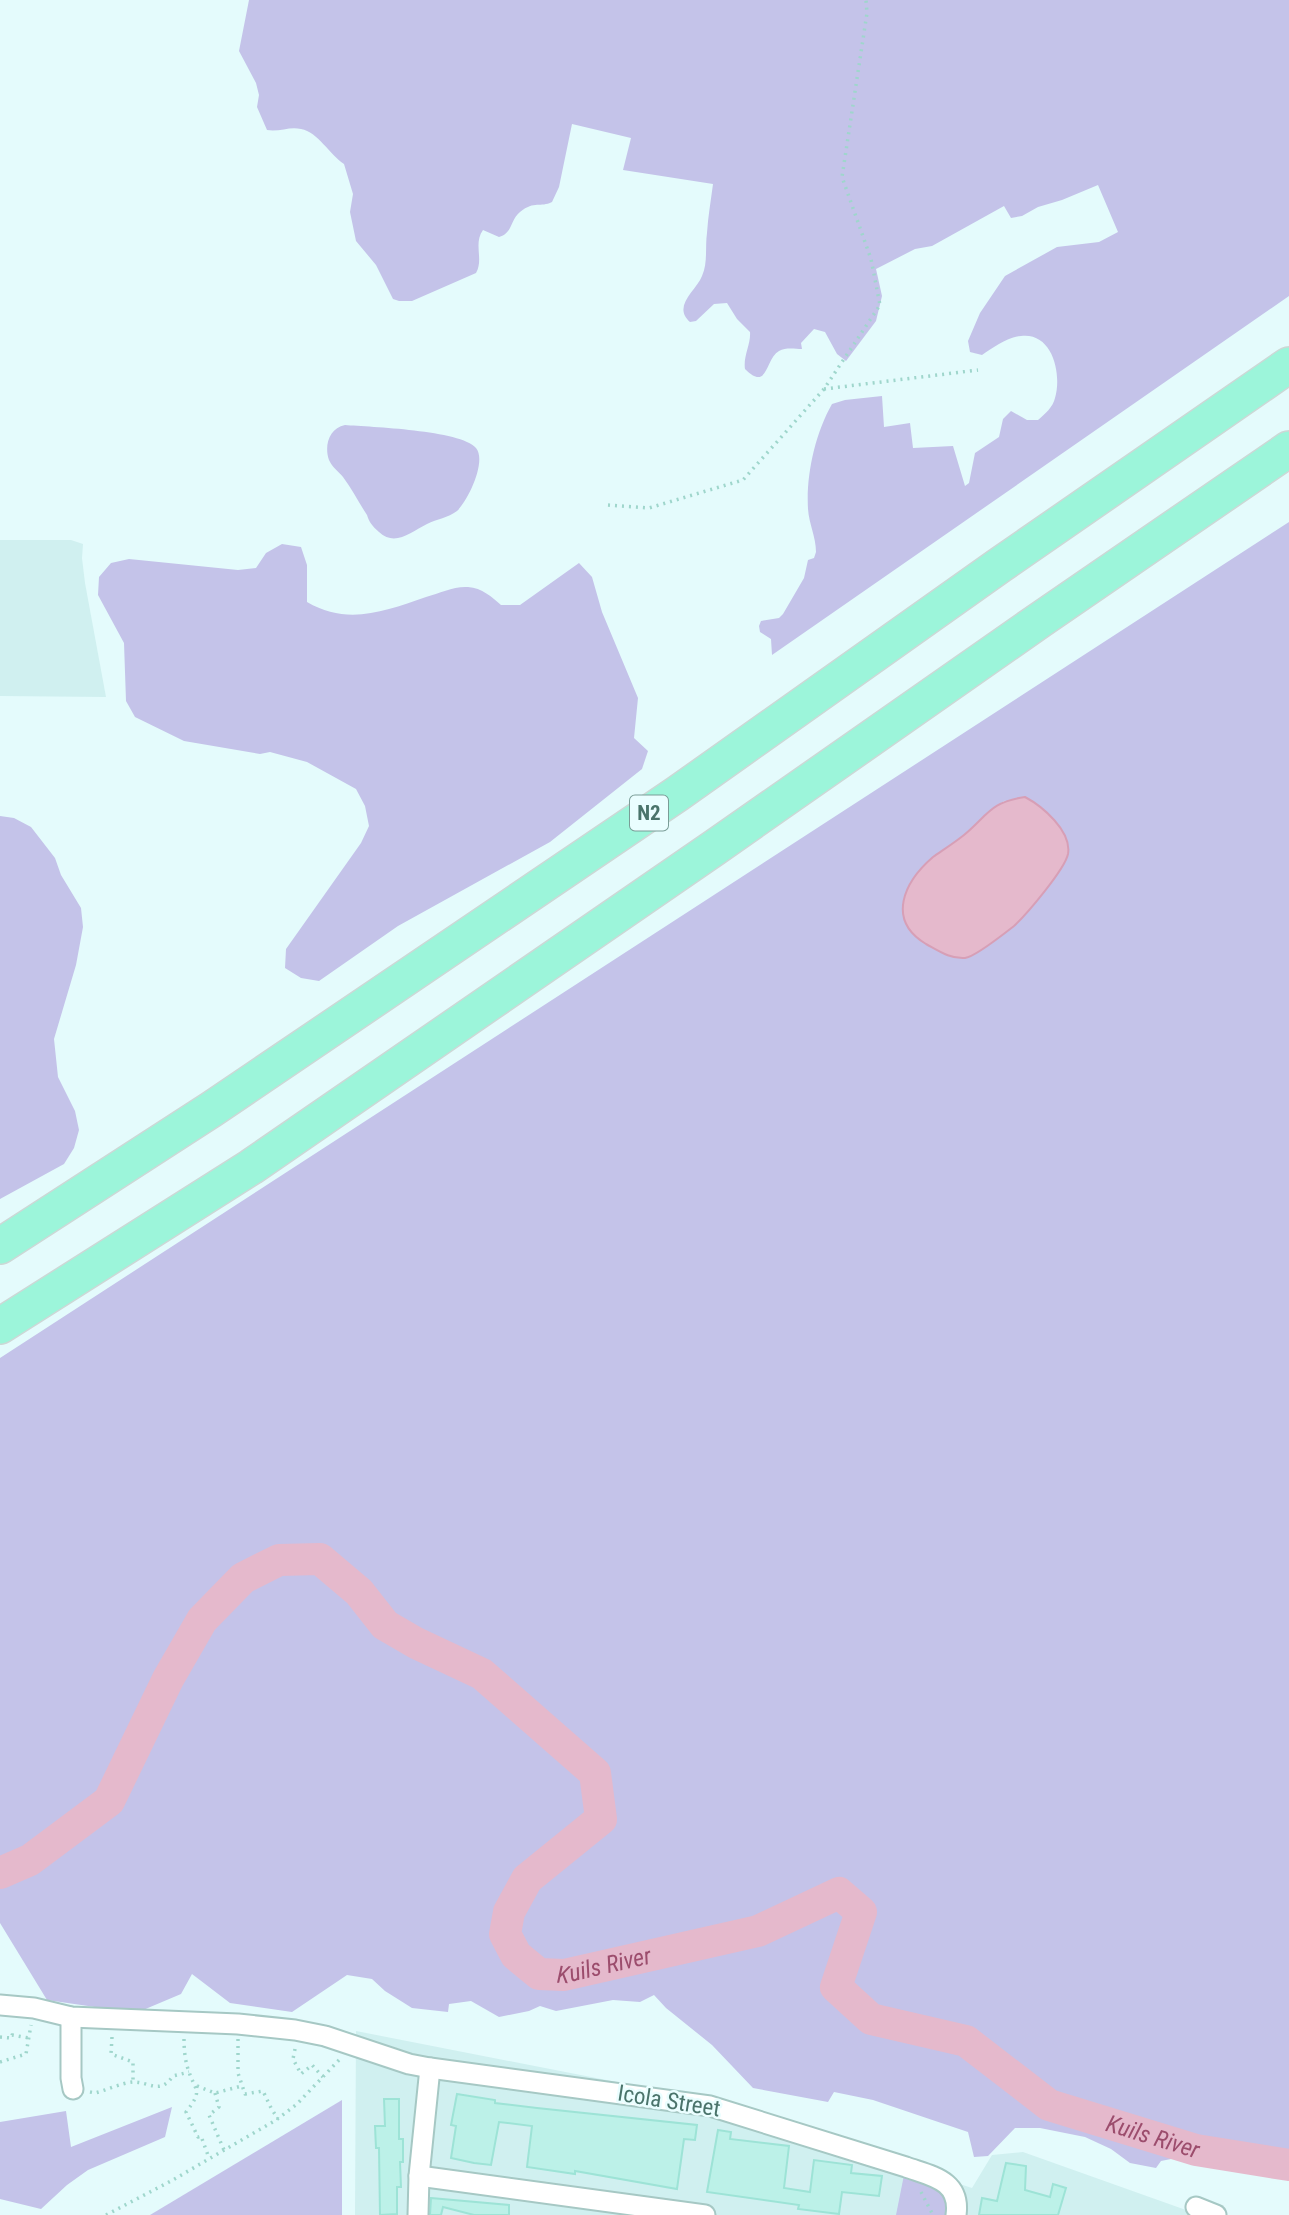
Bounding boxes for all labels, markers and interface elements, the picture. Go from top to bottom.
road number: N2 [630,796,668,830]
water label: Kuils River [556,1941,655,1989]
street label: Icola Street [616,2080,722,2122]
water label: Kuils River [1103,2109,1204,2164]

